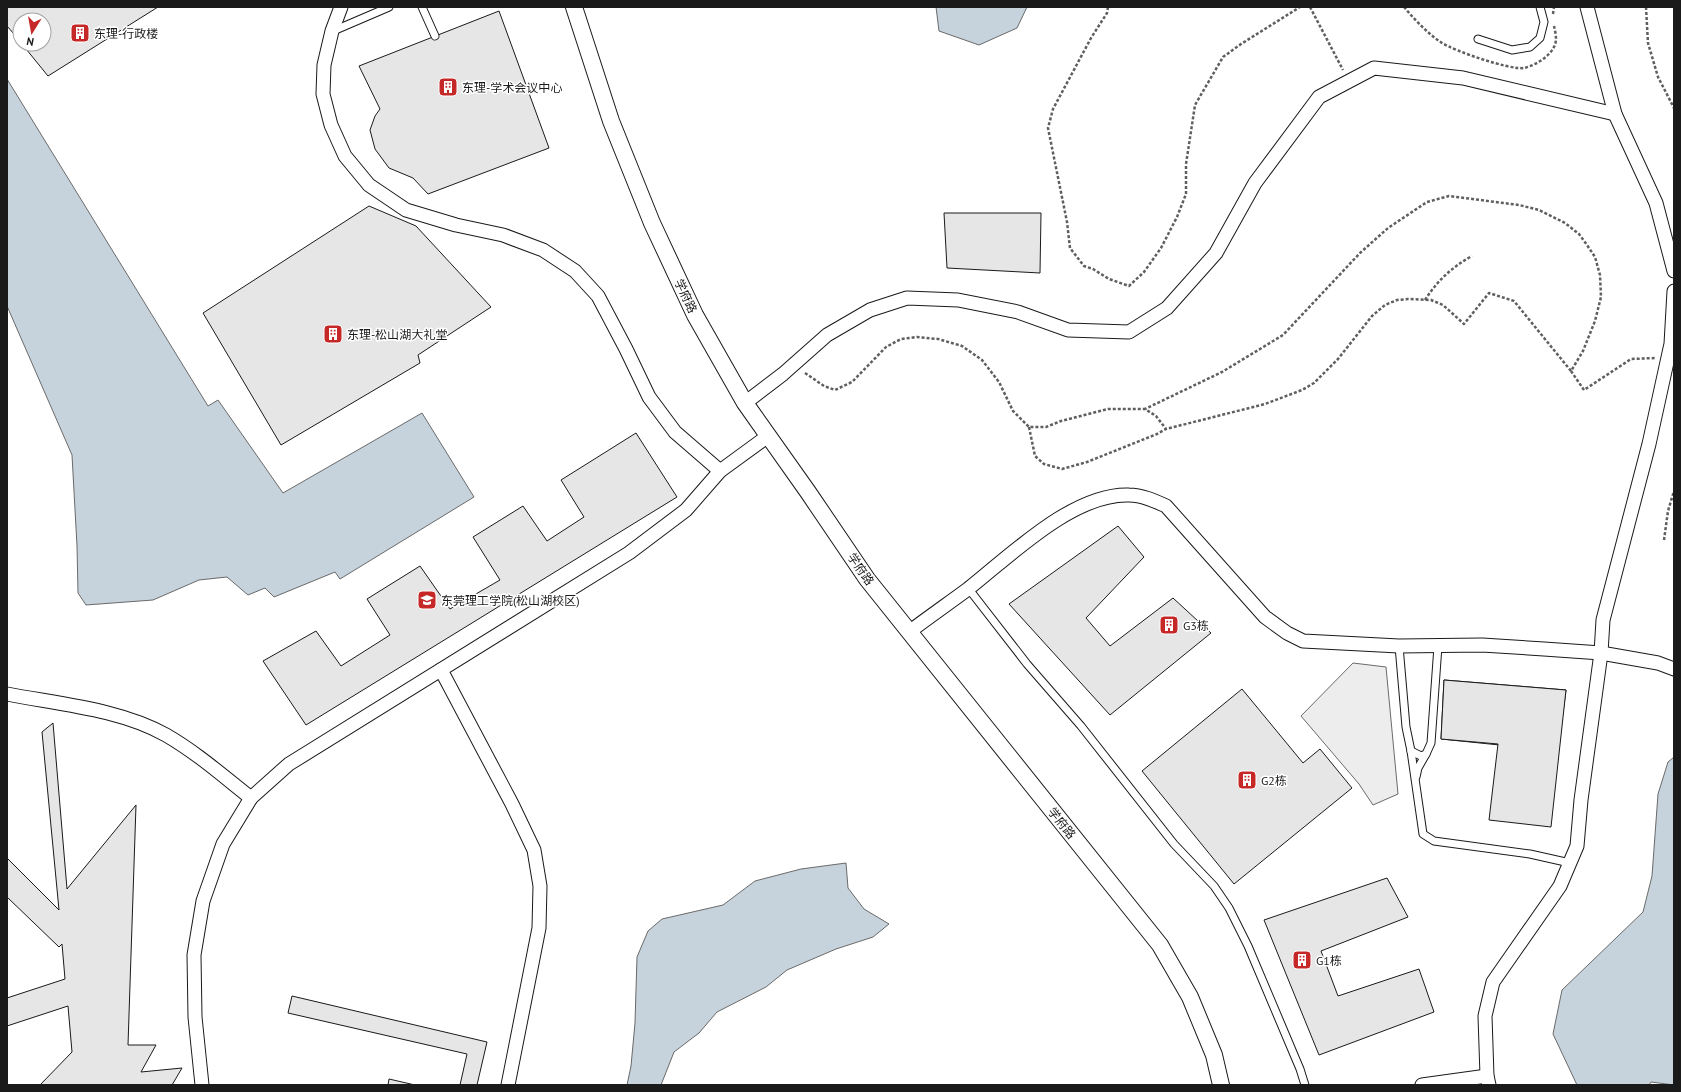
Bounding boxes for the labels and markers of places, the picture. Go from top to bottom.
building icon: 东理-行政楼 [69,22,91,44]
place label: 东理-行政楼 [94,26,158,41]
building icon: 东理-学术会议中心 [437,76,459,98]
place label: 东理-学术会议中心 [462,80,562,95]
building icon: 东理-松山湖大礼堂 [322,323,344,345]
place label: 东理-松山湖大礼堂 [347,327,447,342]
school or university icon: 东莞理工学院(松山湖校区) [416,589,438,611]
place label: 东莞理工学院(松山湖校区) [441,593,580,608]
building icon: G3栋 [1158,614,1180,636]
place label: G3栋 [1183,618,1209,633]
building icon: G2栋 [1236,769,1258,791]
place label: G2栋 [1261,773,1287,788]
building icon: G1栋 [1291,949,1313,971]
place label: G1栋 [1316,953,1342,968]

